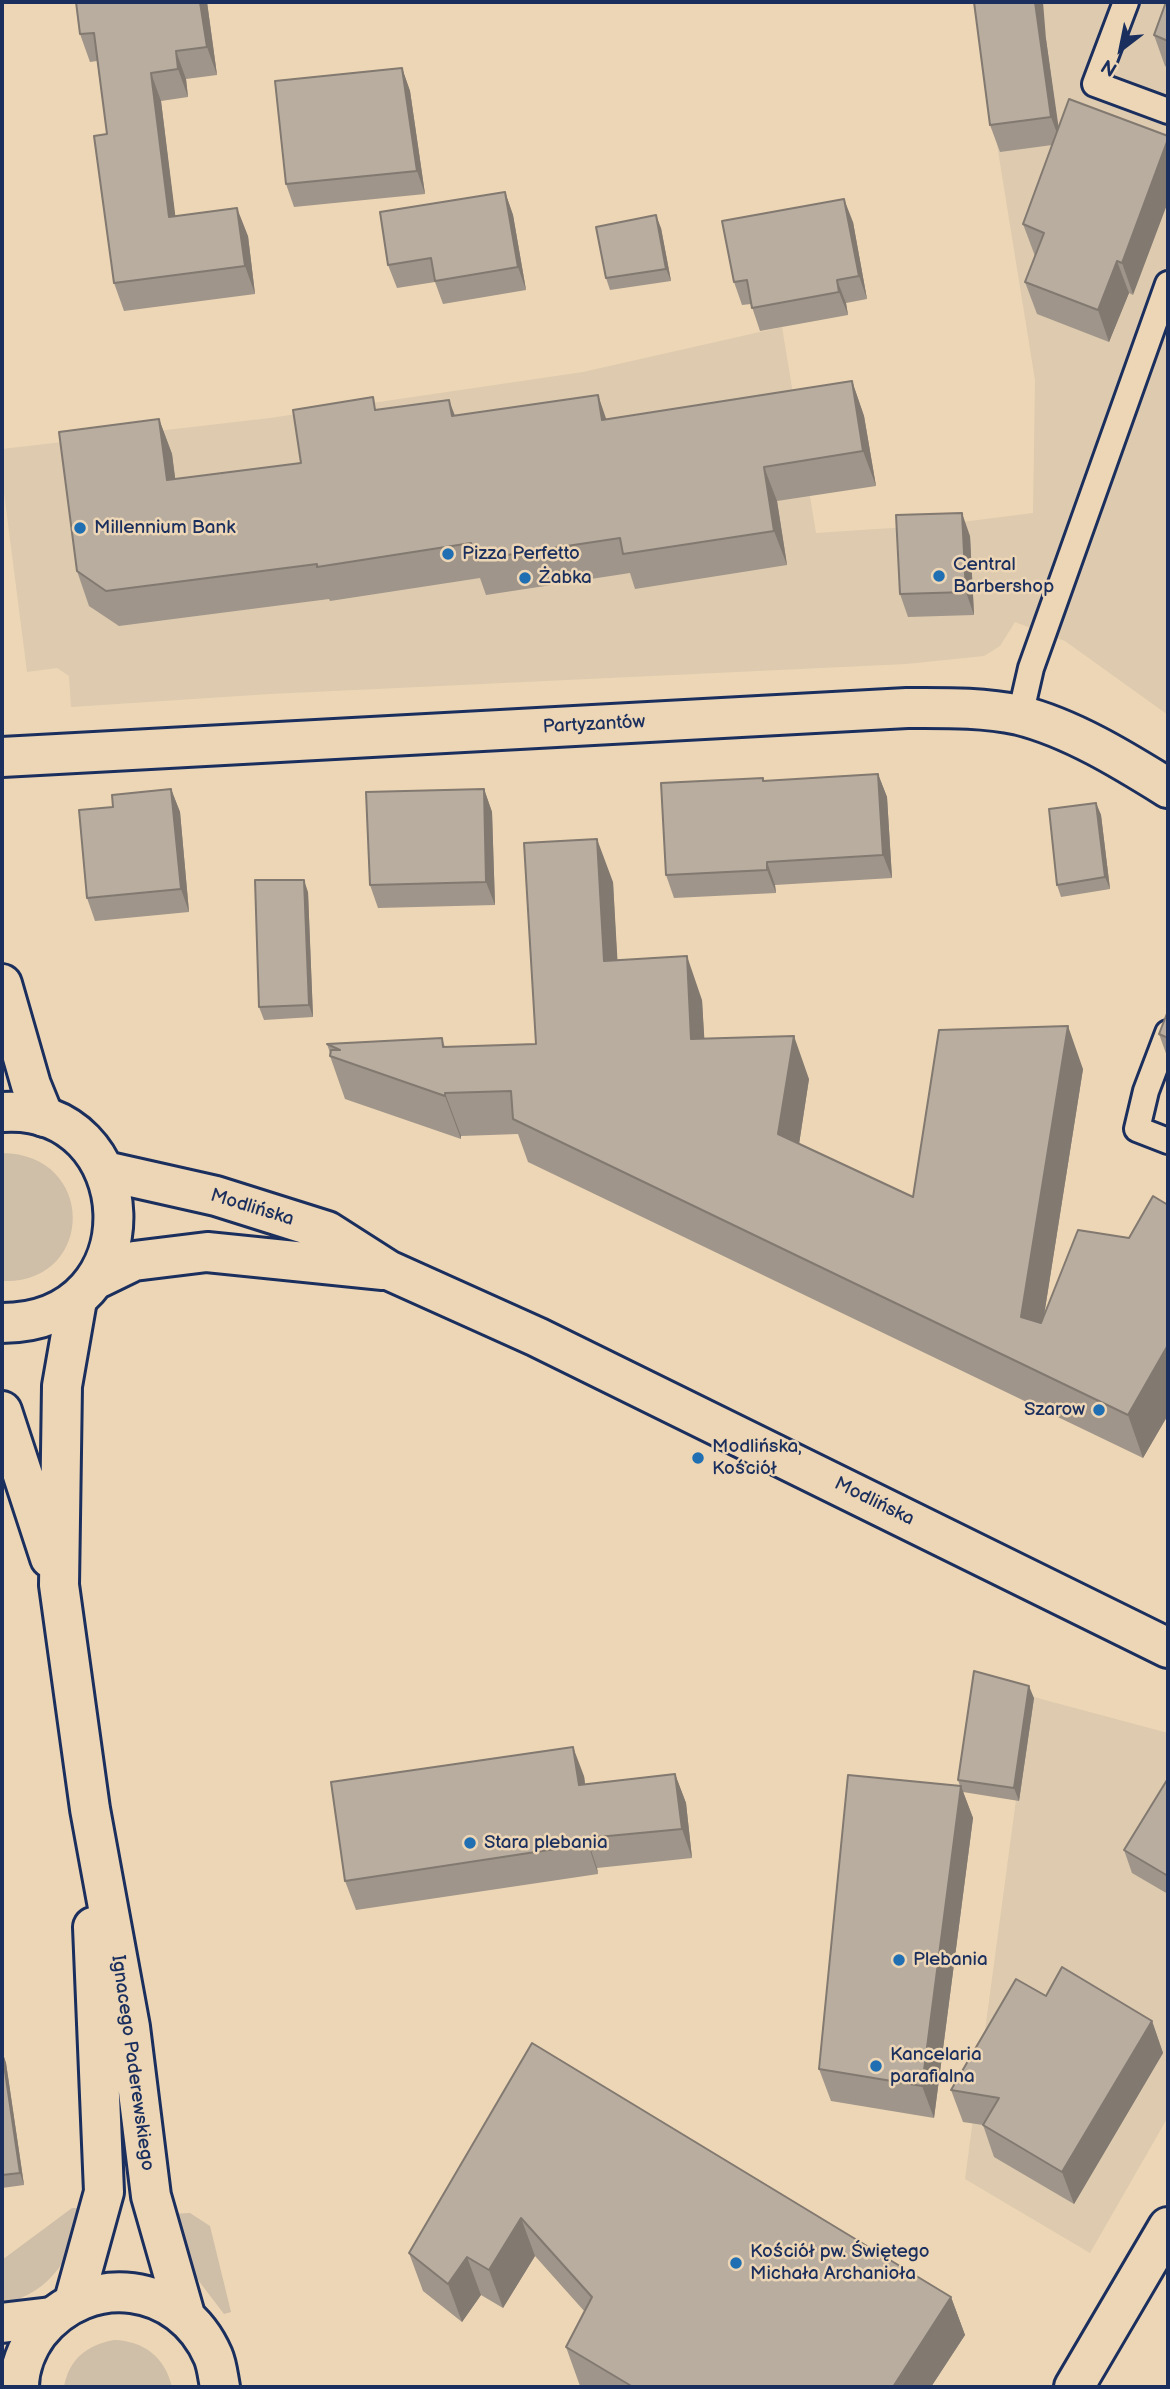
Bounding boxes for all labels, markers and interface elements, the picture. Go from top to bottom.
north arrow [1086,14,1156,84]
text: N [1097,54,1122,81]
place label: Millennium Bank [94,517,236,539]
marker: Millennium Bank [72,520,88,536]
place label: Pizza Perfetto [462,543,580,565]
marker: Pizza Perfetto [440,546,456,562]
place label: Central Barbershop [953,554,1054,598]
place label: Żabka [539,567,592,589]
marker: Central Barbershop [931,568,947,584]
marker: Żabka [517,570,533,586]
street label: Partyzantów [542,711,646,739]
street label: Modlińska [207,1184,297,1232]
place label: Szarow [1024,1399,1085,1421]
marker: Szarow [1091,1402,1107,1418]
place label: Modlińska, Kościół [712,1436,802,1480]
marker: Modlińska, Kościół [690,1450,706,1466]
street label: Modlińska [830,1473,918,1531]
place label: Stara plebania [484,1832,608,1854]
marker: Stara plebania [462,1835,478,1851]
place label: Plebania [913,1949,988,1971]
marker: Plebania [891,1952,907,1968]
street label: Ignacego Paderewskiego [106,1954,158,2172]
place label: Kancelaria parafialna [890,2044,982,2088]
marker: Kancelaria parafialna [868,2058,884,2074]
place label: Kościół pw. Świętego Michała Archanioła [750,2241,930,2285]
marker: Kościół pw. Świętego Michała Archanioła [728,2255,744,2271]

